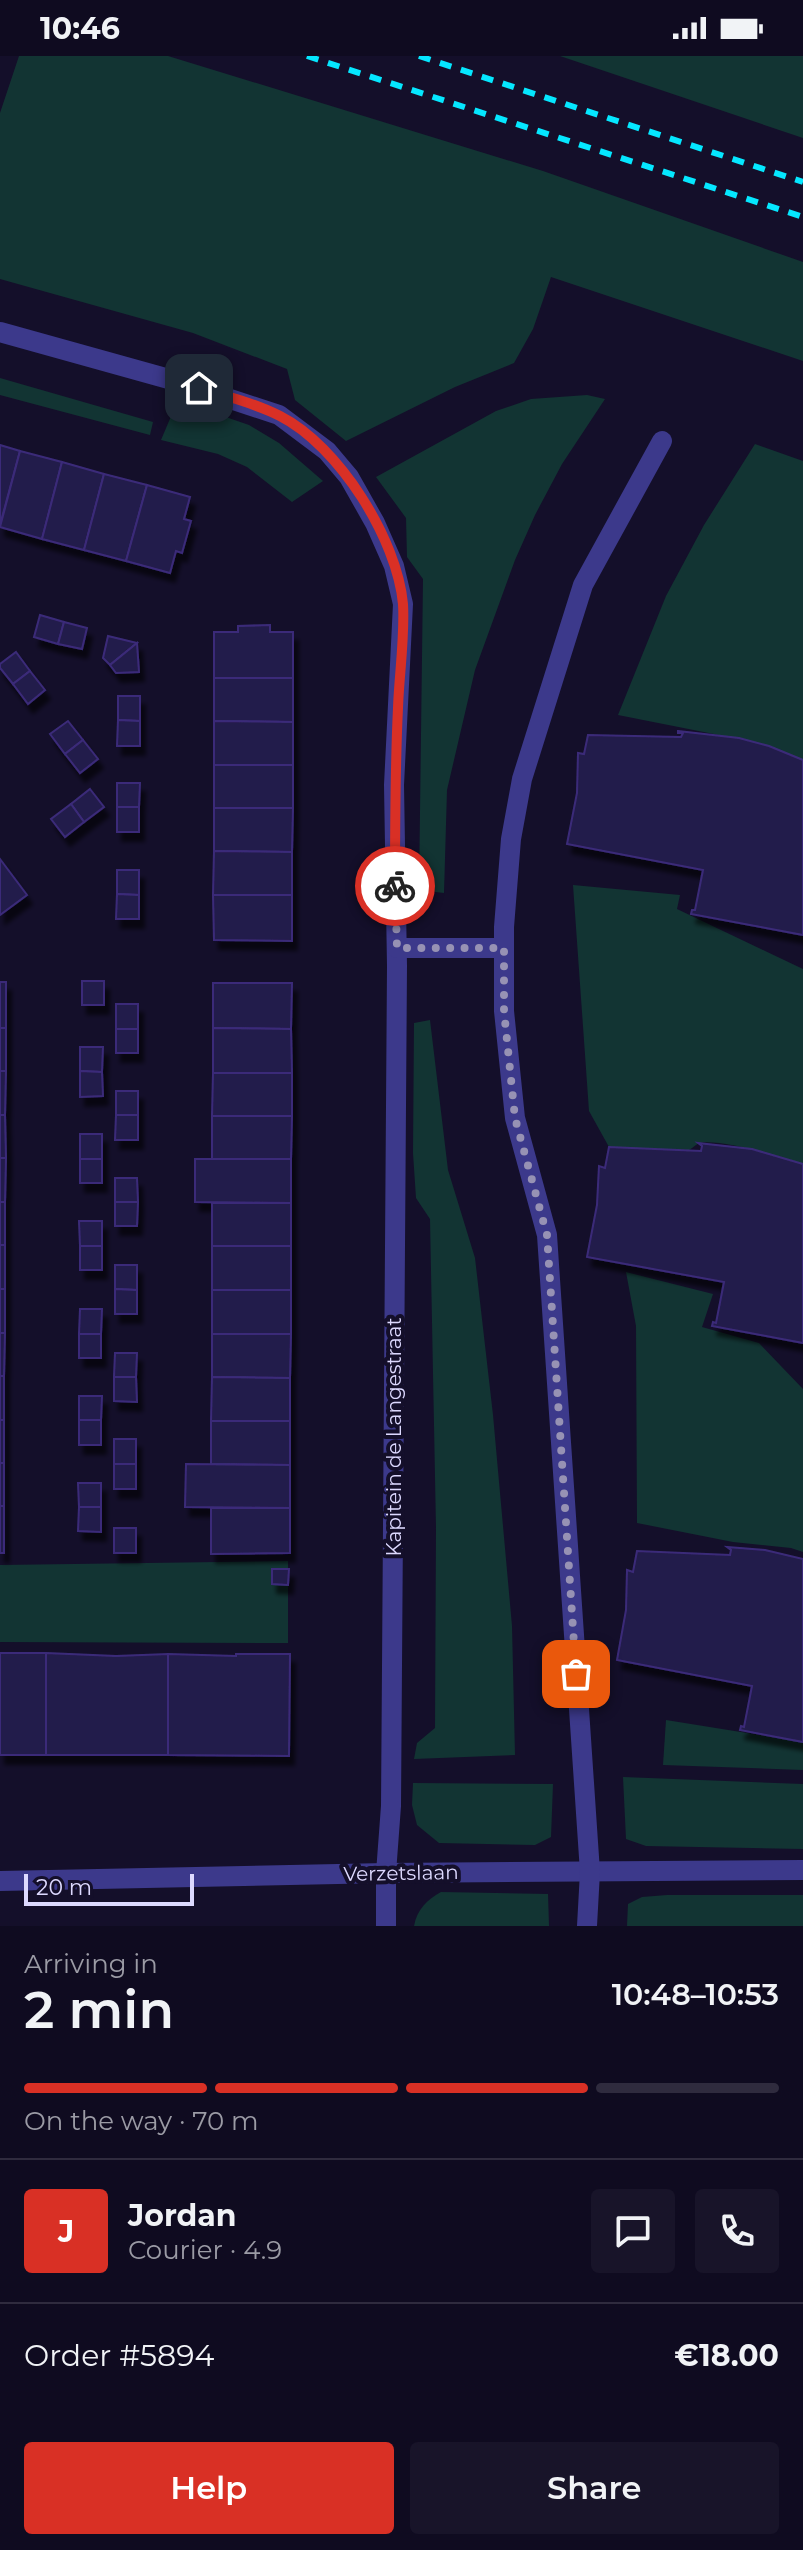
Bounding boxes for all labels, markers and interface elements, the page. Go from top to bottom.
text: 10:46 [40,10,120,47]
pin [165,354,233,422]
icon: home [177,366,221,410]
courier [355,846,435,926]
icon: bike [373,864,417,908]
street label: Kapitein de Langestraat [382,1317,406,1557]
pin [542,1640,610,1708]
icon: bag [554,1652,598,1696]
street label: Verzetslaan [343,1860,459,1886]
scale bar [24,1870,194,1906]
text: 20 m [36,1874,92,1901]
text: Arriving in [24,1948,158,1980]
text: 10:48–10:53 [612,1976,779,2013]
text: 2 min [24,1978,174,2041]
text: On the way · 70 m [24,2105,259,2137]
button: chat [591,2189,675,2273]
button: phone [695,2189,779,2273]
text: Jordan [128,2197,237,2234]
text: J [58,2213,74,2250]
text: Courier · 4.9 [128,2234,282,2266]
text: Order #5894 [24,2337,214,2374]
text: €18.00 [674,2337,779,2374]
button: Help [24,2442,394,2534]
button: Share [410,2442,779,2534]

